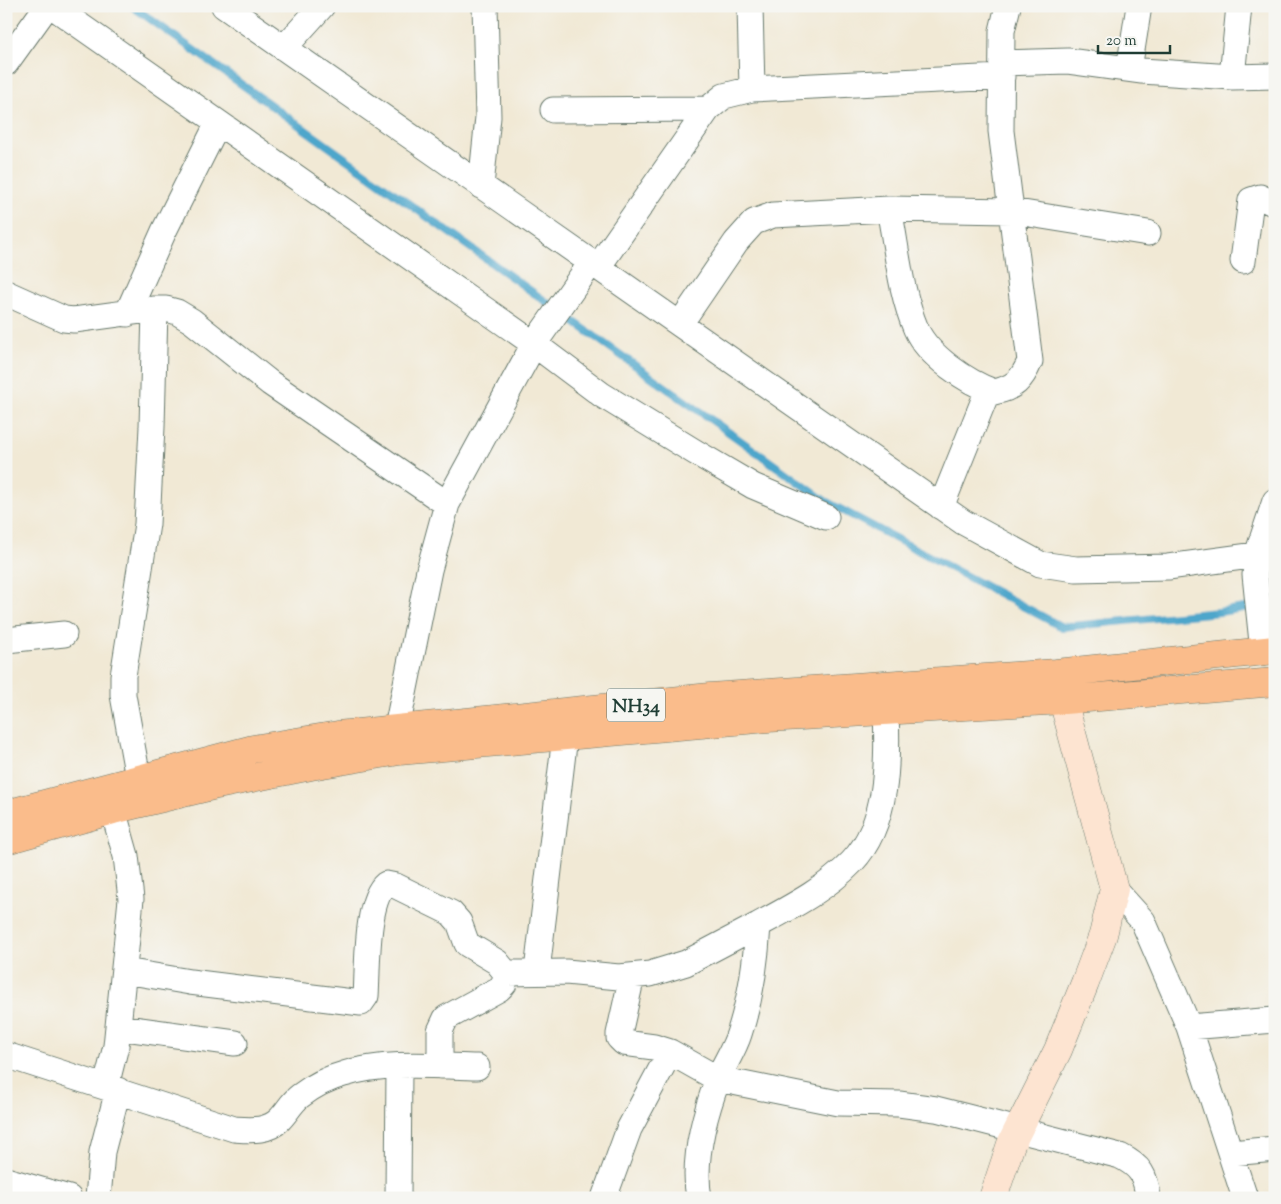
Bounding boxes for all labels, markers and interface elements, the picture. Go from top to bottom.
scale bar [1098,22,1171,54]
text: 20 m [1106,31,1137,52]
road number: NH34 [607,688,665,722]

